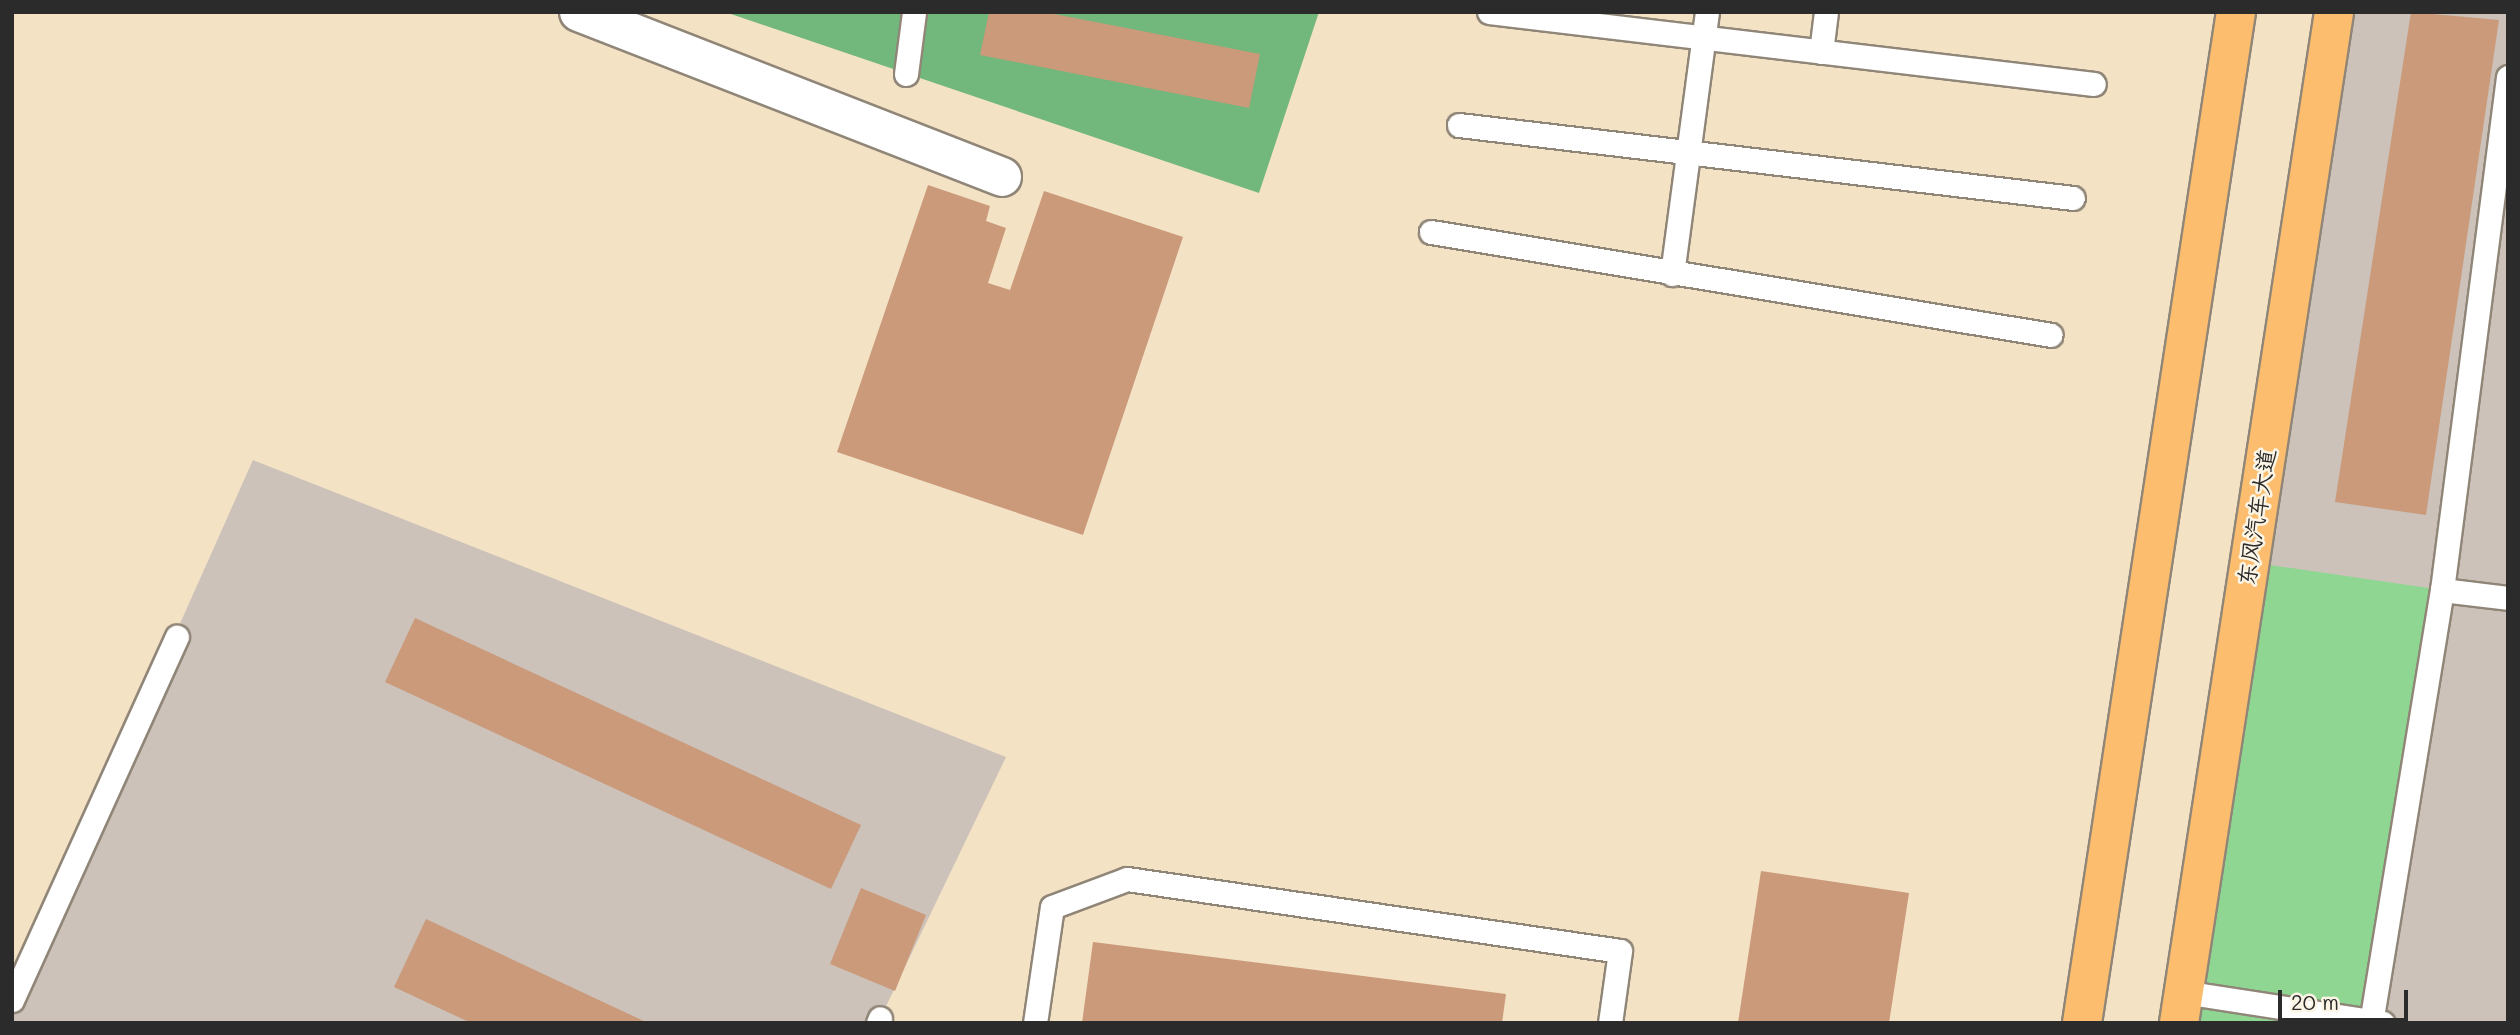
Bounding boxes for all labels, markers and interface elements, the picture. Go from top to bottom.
street label: 东风汽车大道 [2232,447,2280,587]
scale bar [2282,976,2412,1020]
text: 20 m [2291,988,2339,1015]

